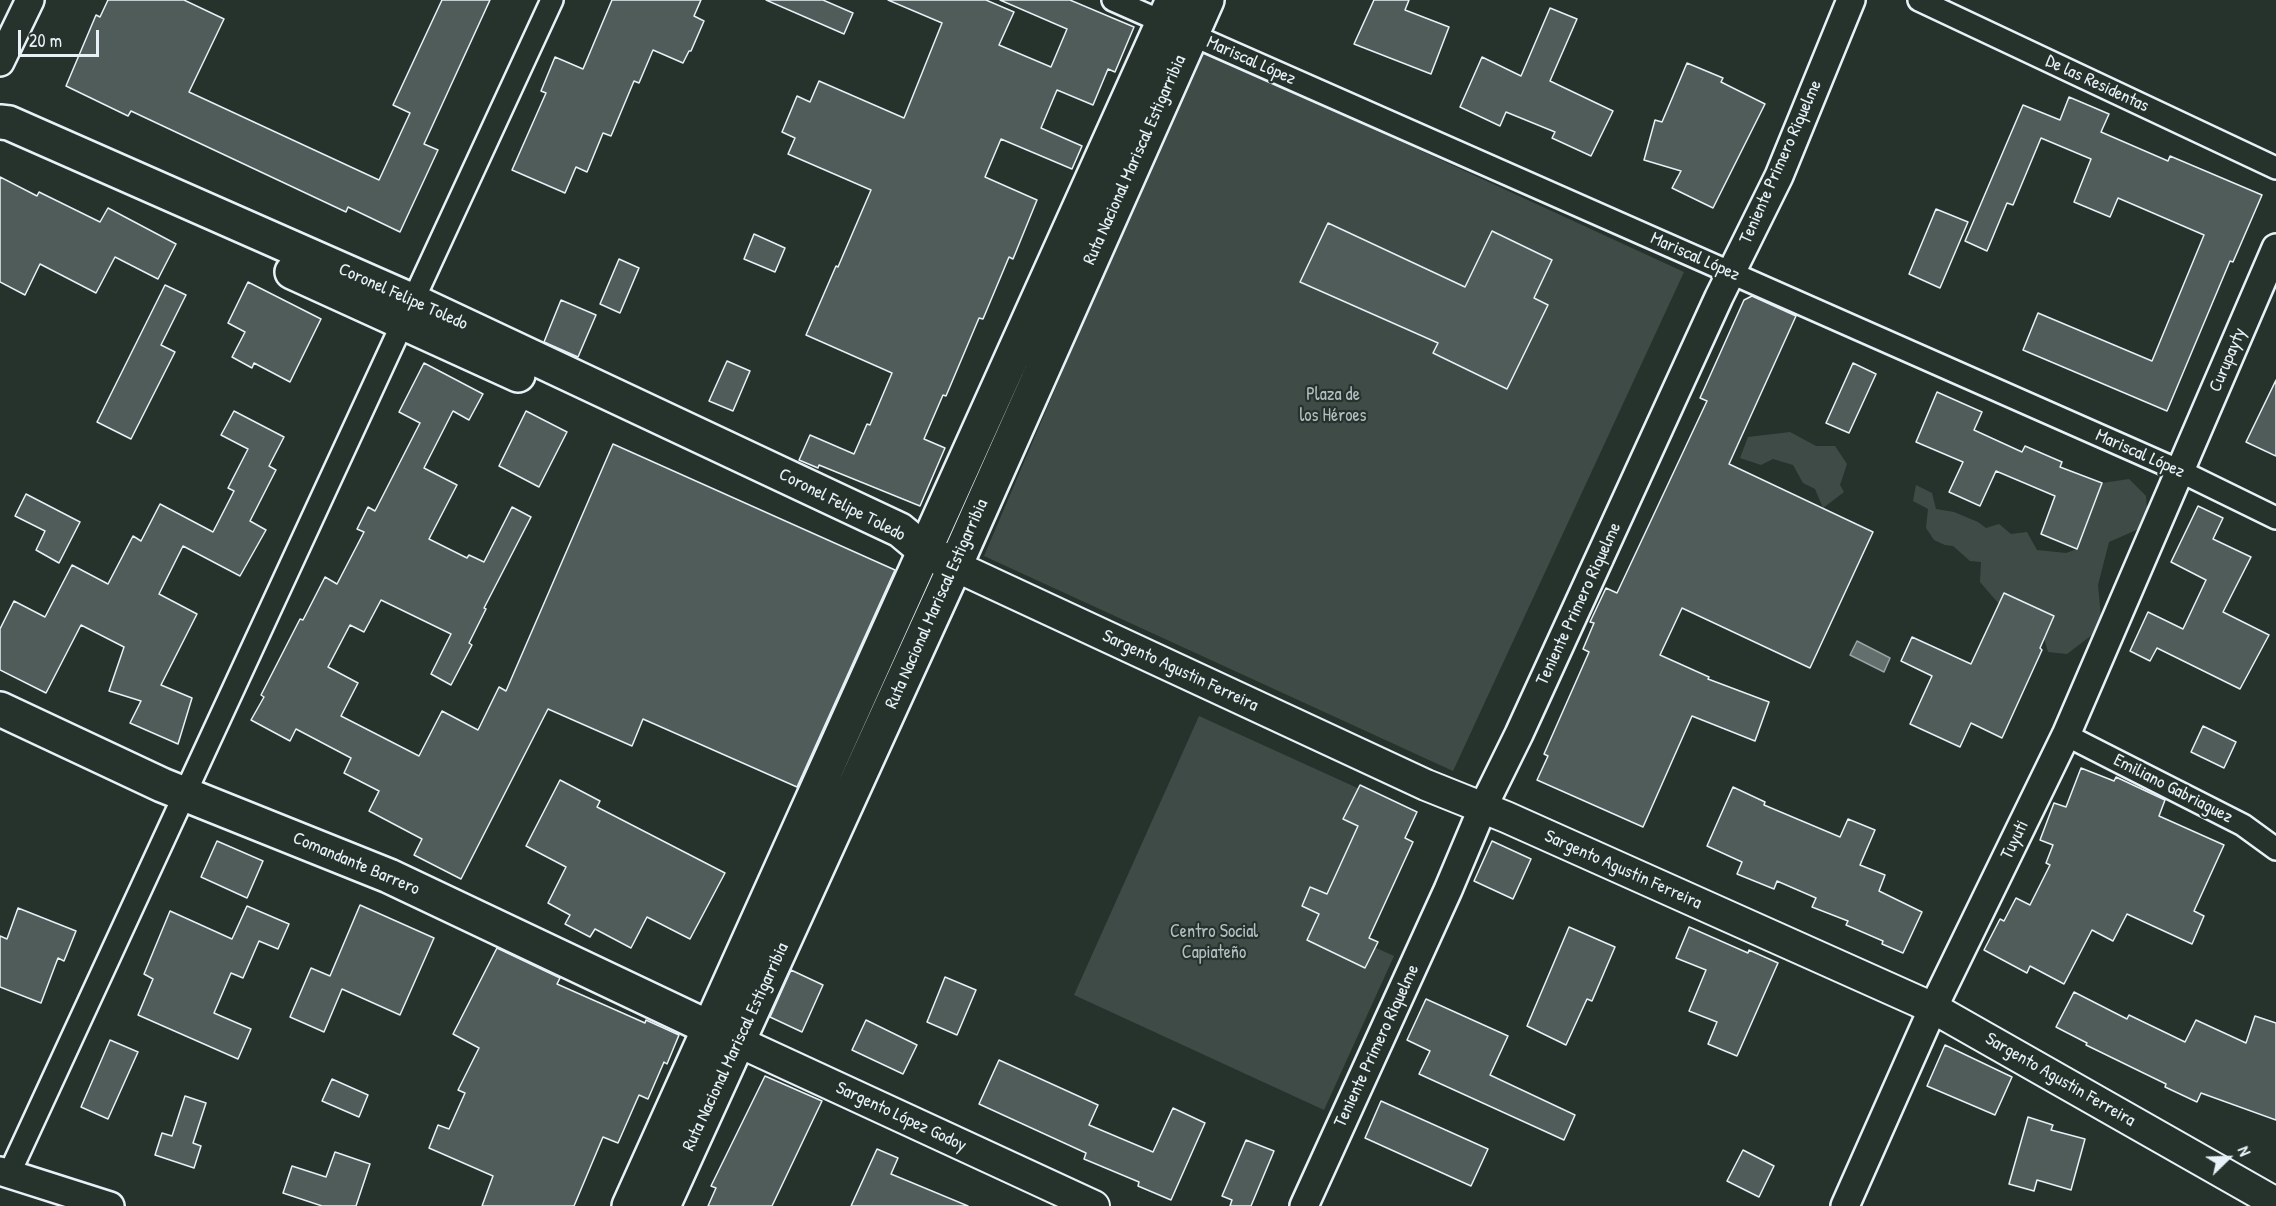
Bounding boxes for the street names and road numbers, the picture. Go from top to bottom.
street label: Mariscal López [1203,32,1299,90]
street label: De las Residentas [2042,51,2152,117]
street label: Ruta Nacional Mariscal Estigarribia [1079,52,1191,268]
street label: Teniente Primero Riquelme [1735,77,1827,247]
street label: Mariscal López [1647,228,1743,286]
street label: Coronel Felipe Toledo [335,259,471,335]
street label: Curupayty [2205,325,2251,395]
street label: Mariscal López [2092,425,2188,483]
street label: Coronel Felipe Toledo [775,464,909,546]
street label: Ruta Nacional Mariscal Estigarribia [881,496,993,712]
street label: Teniente Primero Riquelme [1532,519,1626,689]
street label: Sargento Agustin Ferreira [1099,625,1261,717]
street label: Emiliano Gabriaguez [2110,750,2236,828]
street label: Tuyuti [1996,817,2034,863]
street label: Sargento Agustin Ferreira [1541,826,1705,914]
street label: Comandante Barrero [289,828,423,900]
street label: Ruta Nacional Mariscal Estigarribia [678,940,794,1154]
street label: Teniente Primero Riquelme [1330,961,1424,1131]
street label: Sargento Agustin Ferreira [1981,1028,2139,1132]
street label: Sargento López Godoy [832,1077,970,1157]

